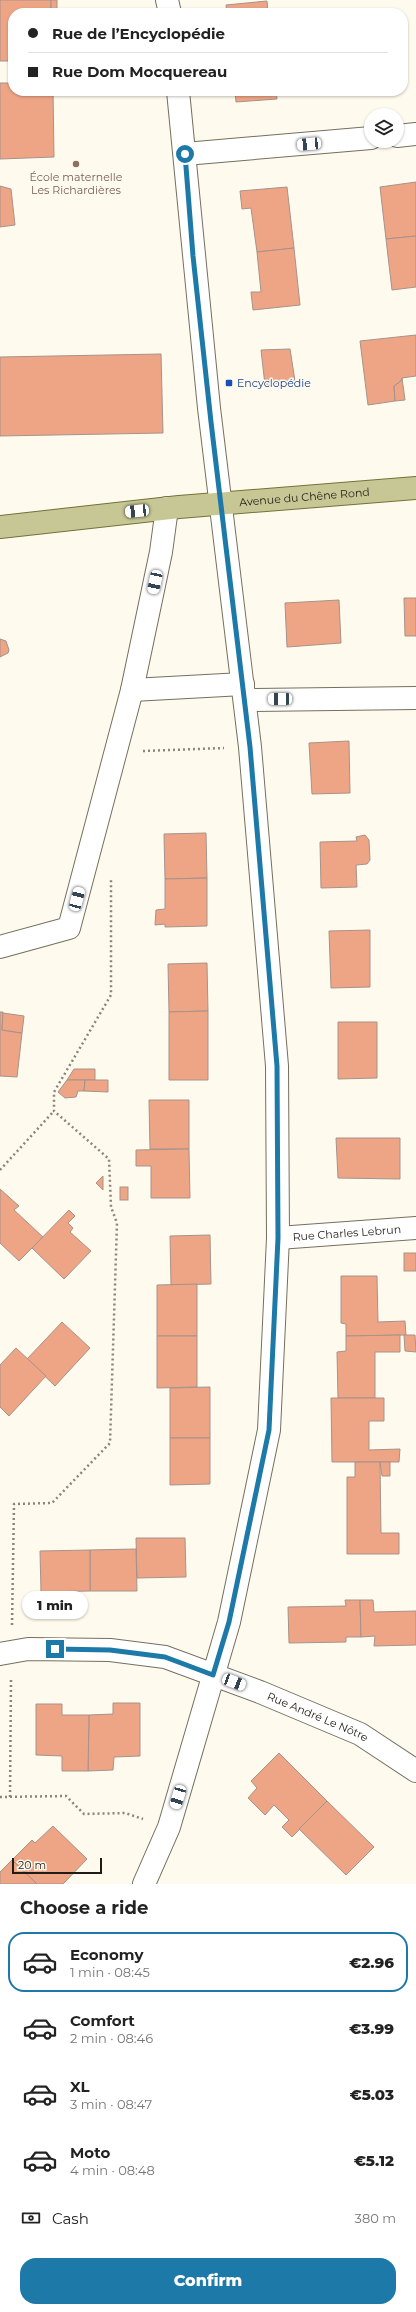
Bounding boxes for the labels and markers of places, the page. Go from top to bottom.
marker: École maternelle Les Richardières [71,159,81,169]
place label: École maternelle Les Richardières [30,170,123,197]
place label: Encyclopédie [237,376,311,390]
marker: Encyclopédie [224,378,234,388]

